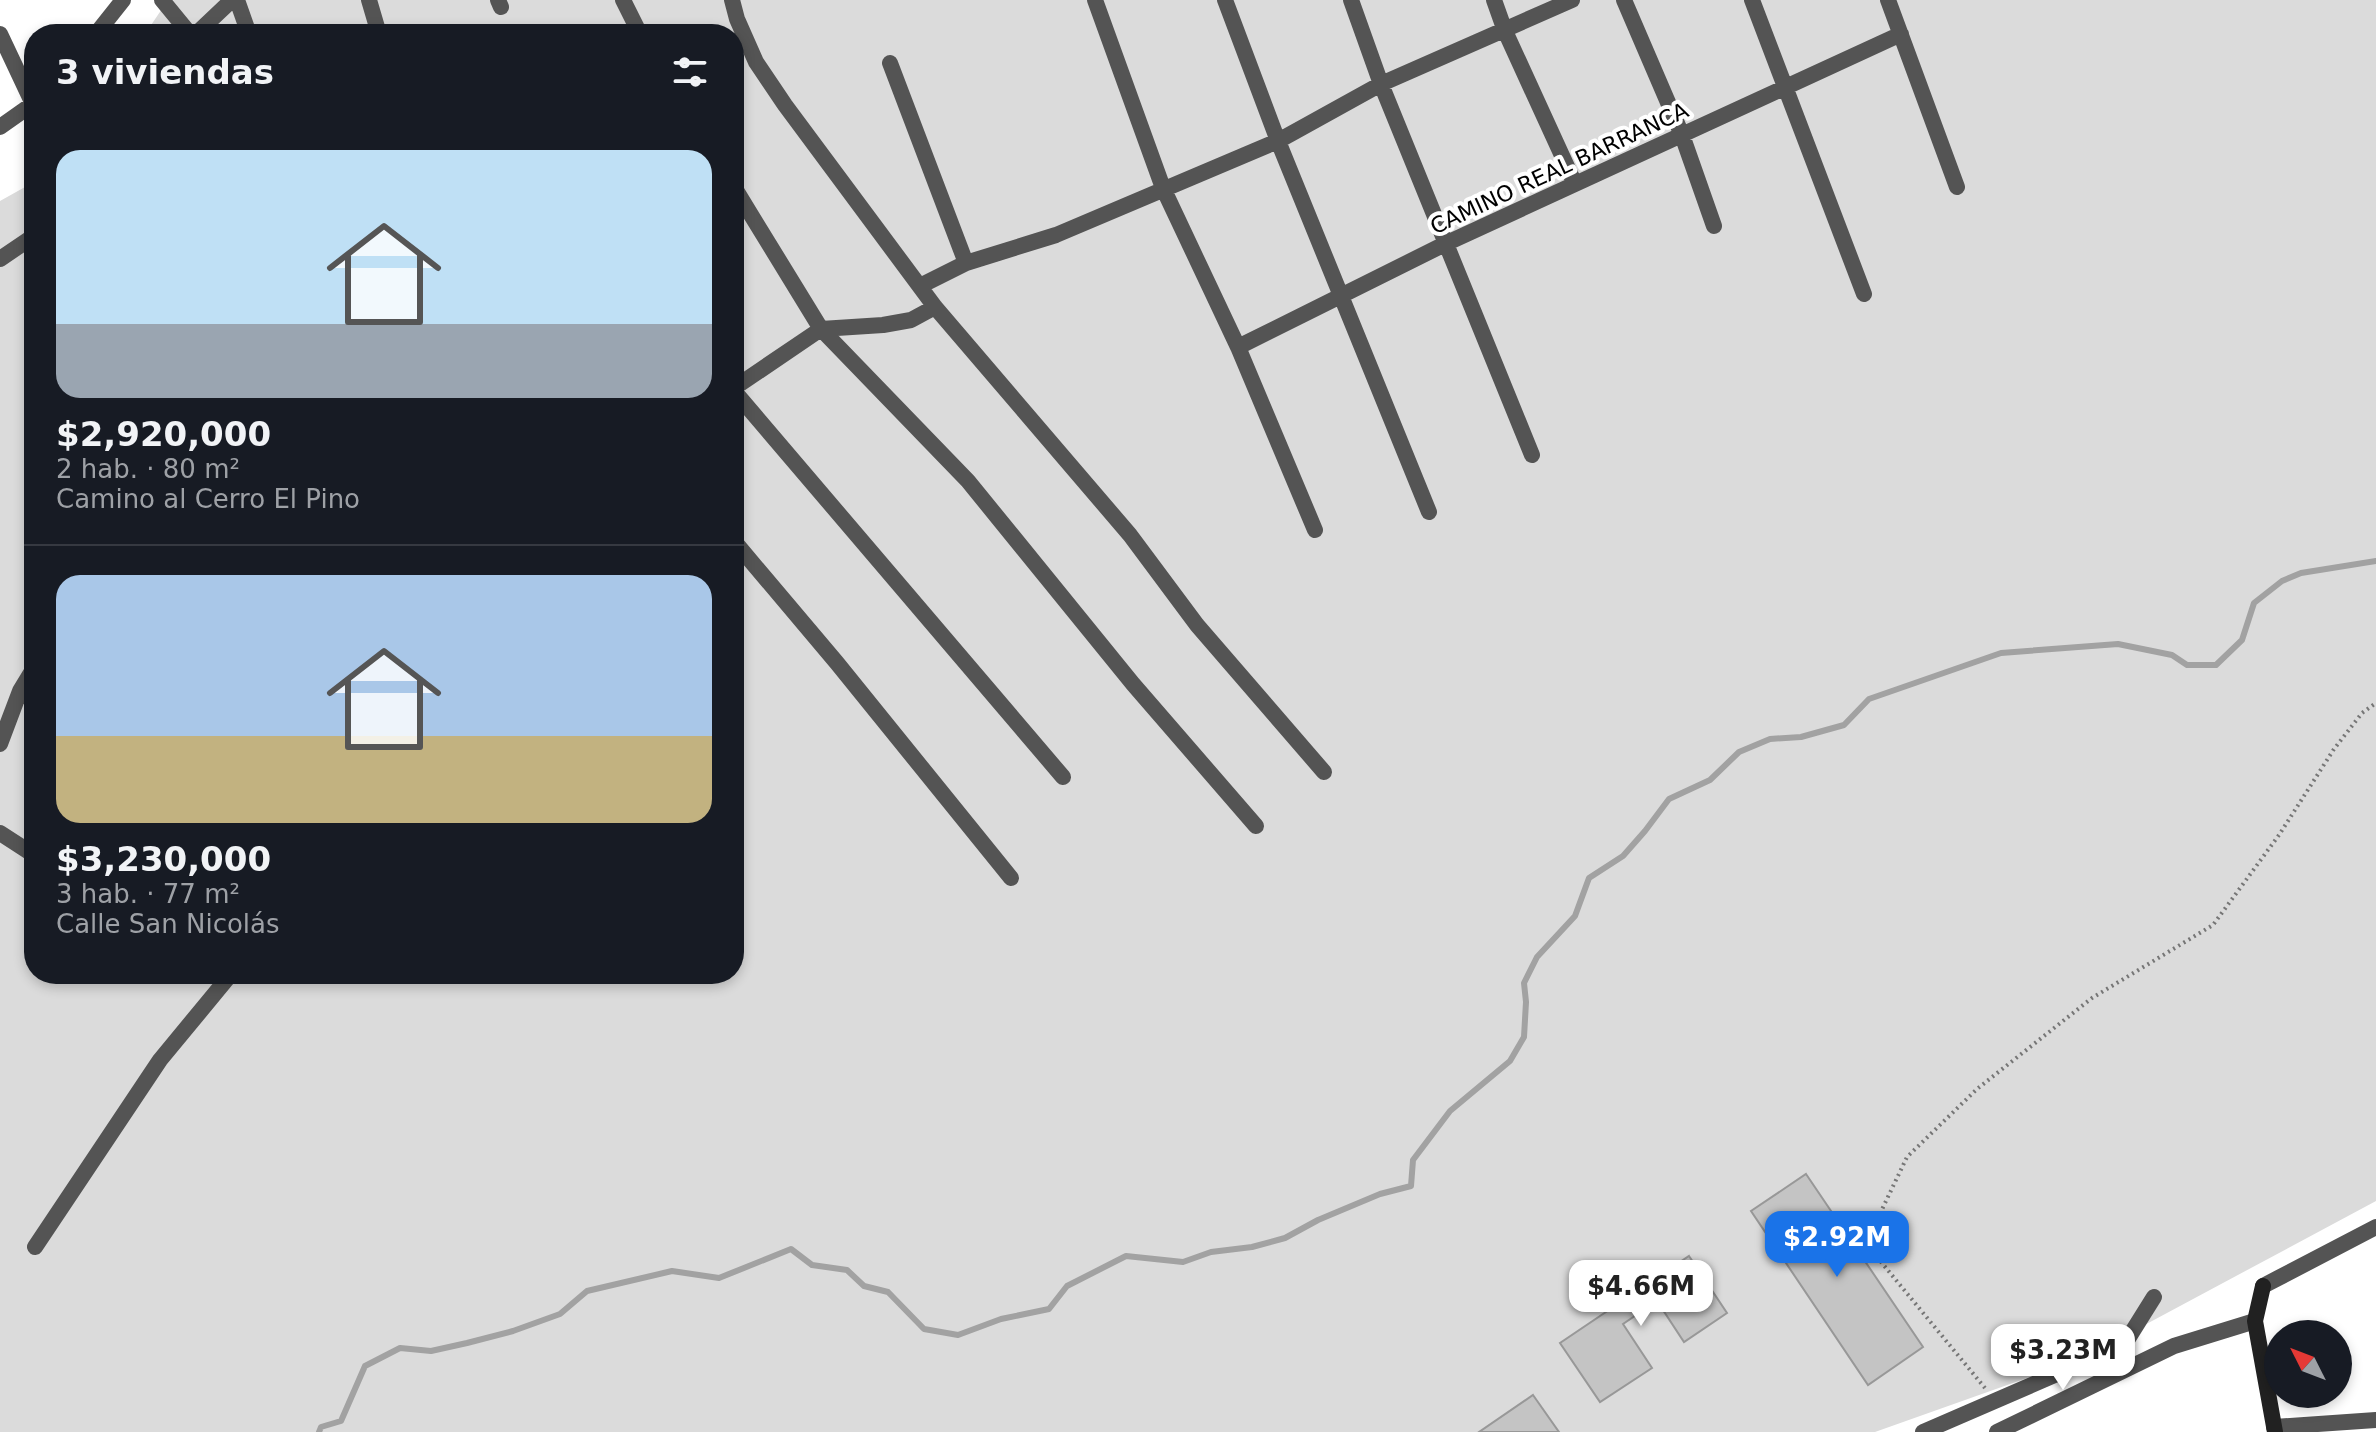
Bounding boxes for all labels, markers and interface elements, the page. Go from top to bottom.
icon: filters [668,50,712,94]
text: 3 viviendas [56,52,274,92]
street label: CAMINO REAL BARRANCA [1426,98,1692,239]
icon: home [312,202,456,346]
text: $2,920,000 [56,414,271,454]
text: 2 hab. · 80 m² [56,454,240,484]
text: Camino al Cerro El Pino [56,484,360,514]
icon: home [312,627,456,771]
text: $3,230,000 [56,839,271,879]
text: 3 hab. · 77 m² [56,879,240,909]
text: Calle San Nicolás [56,909,280,939]
pin: $2.92M [1772,1211,1902,1279]
text: $2.92M [1783,1222,1891,1252]
pin: $4.66M [1576,1260,1706,1328]
text: $4.66M [1587,1271,1695,1301]
north arrow [2264,1320,2352,1408]
map controls [2264,1320,2352,1408]
pin: $3.23M [1998,1324,2128,1392]
text: $3.23M [2009,1335,2117,1365]

